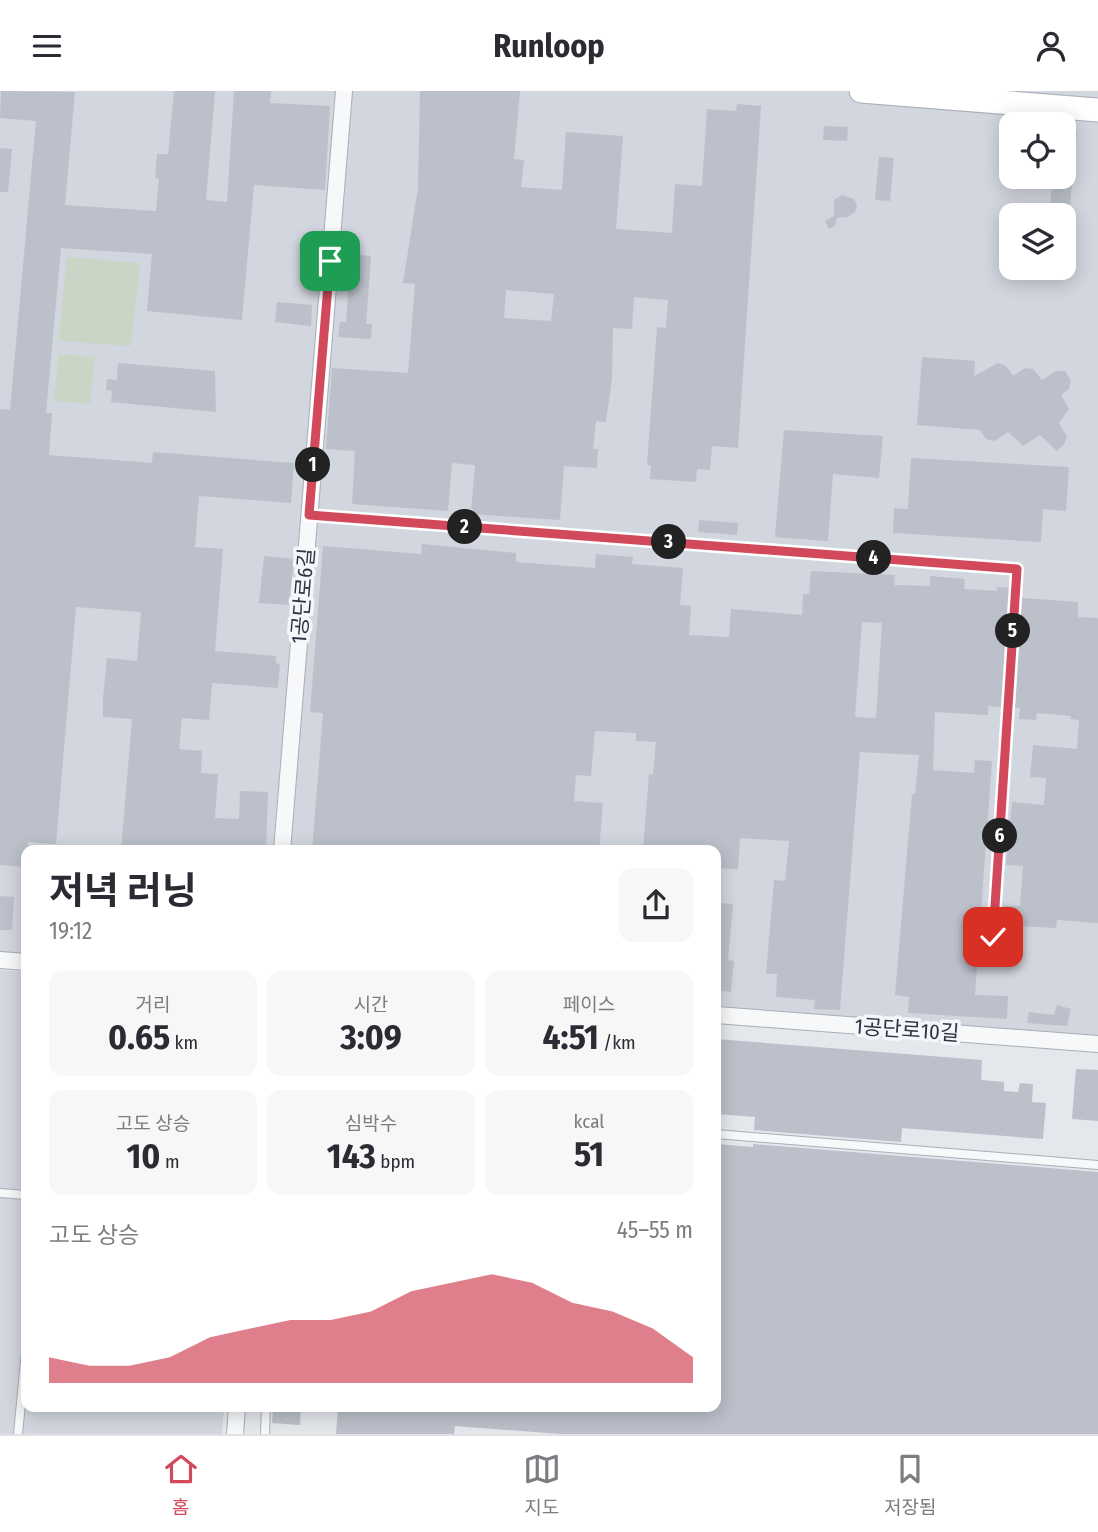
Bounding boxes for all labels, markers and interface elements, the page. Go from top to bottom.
icon: menu [28,27,66,65]
text: Runloop [493,27,605,65]
icon: person [1032,27,1070,65]
map controls [999,112,1076,280]
button: locate [999,112,1076,189]
button: layers [999,203,1076,280]
pin [300,231,360,291]
icon: arrive [311,242,349,280]
pin: 1 [296,447,330,483]
text: 1 [308,453,317,476]
pin: 2 [448,509,482,544]
text: 2 [460,515,469,538]
pin: 3 [652,525,686,559]
text: 3 [664,530,673,553]
pin: 4 [856,540,892,575]
text: 4 [869,546,878,569]
street label: 1공단로6길 [286,547,320,645]
pin: 5 [996,613,1030,649]
text: 5 [1008,619,1017,642]
pin: 6 [982,819,1018,853]
text: 6 [995,824,1004,847]
text: 저녁 러닝 [49,868,197,914]
button: share [619,868,693,942]
pin [963,907,1023,967]
text: 19:12 [49,917,92,945]
icon: check [974,918,1012,956]
text: 거리 [136,993,170,1016]
text: 시간 [354,993,388,1016]
text: 페이스 [563,993,615,1016]
street label: 1공단로10길 [854,1013,960,1047]
text: 0.65 [108,1016,170,1058]
text: 3:09 [340,1016,402,1058]
text: 4:51 [542,1016,599,1058]
text: km [170,1031,198,1054]
text: /km [599,1031,636,1054]
text: kcal [574,1110,604,1133]
text: 고도 상승 [116,1112,190,1135]
text: 심박수 [345,1112,397,1135]
text: 51 [574,1133,604,1175]
text: 10 [127,1135,160,1177]
text: 143 [327,1135,376,1177]
text: m [160,1150,180,1173]
text: bpm [376,1150,415,1173]
text: 45–55 m [617,1216,693,1244]
text: 고도 상승 [49,1221,139,1249]
tab: 홈 [162,1450,200,1519]
tab: 지도 [523,1450,561,1519]
tab: 저장됨 [884,1450,936,1519]

